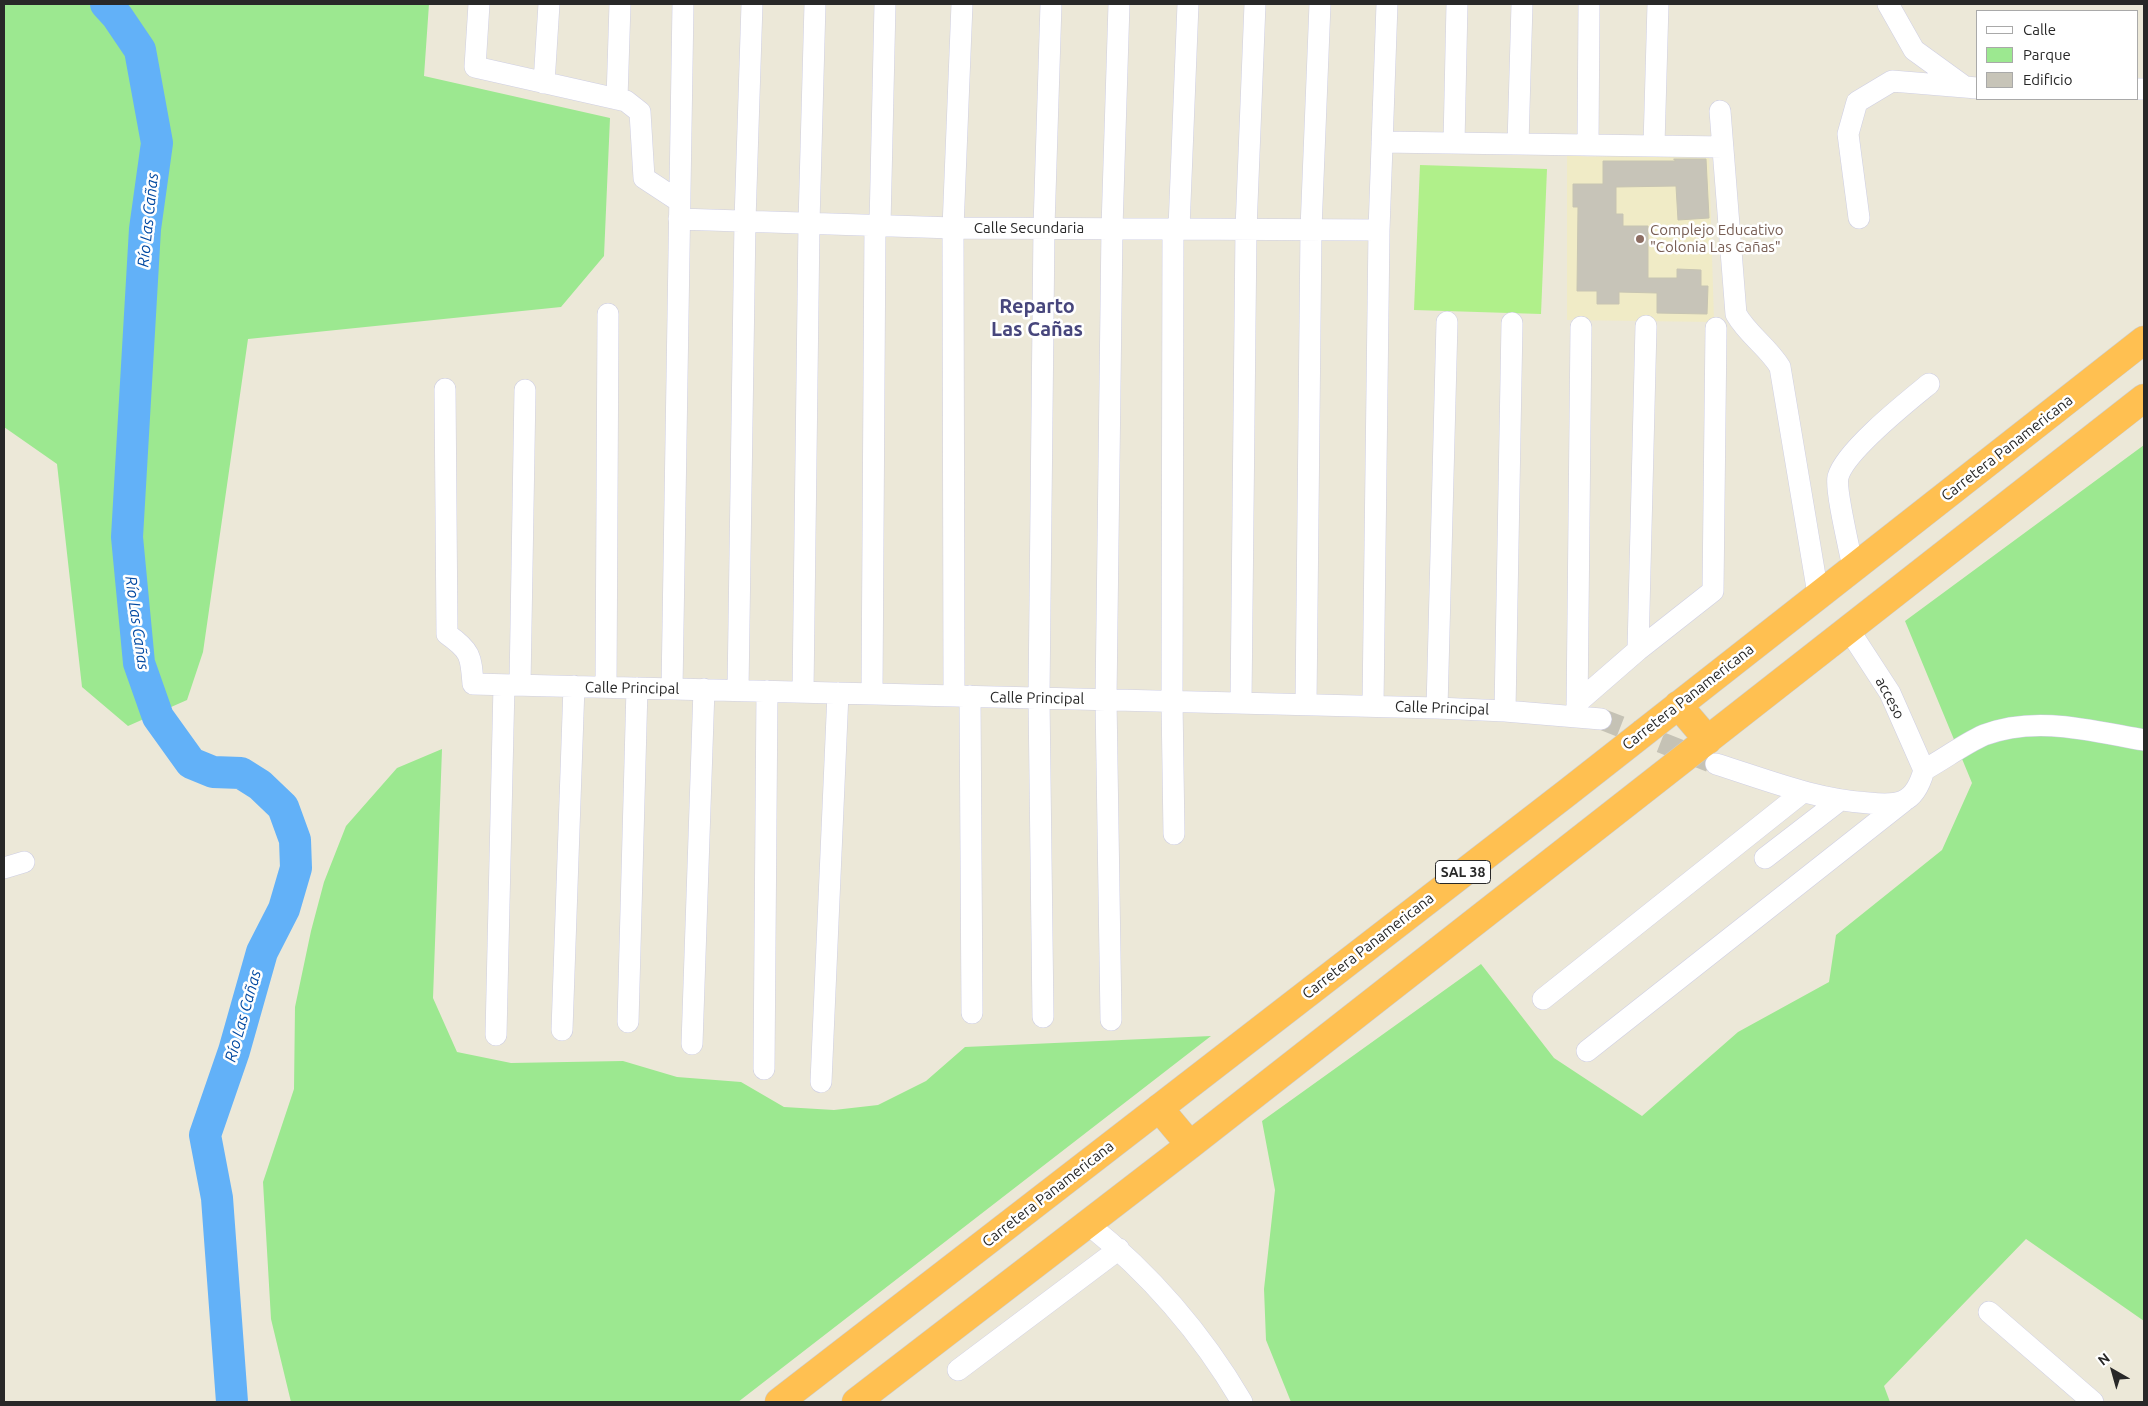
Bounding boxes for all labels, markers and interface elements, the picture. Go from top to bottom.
legend [1976,10,2138,100]
text: Calle [2023,21,2056,38]
text: Parque [2023,46,2071,63]
text: Edificio [2023,71,2072,88]
water label: Río Las Cañas [133,172,163,268]
street label: Calle Secundaria [974,219,1084,237]
place label: Complejo Educativo "Colonia Las Cañas" [1650,221,1784,256]
marker: Complejo Educativo "Colonia Las Cañas" [1634,233,1646,245]
district label: Reparto Las Cañas [991,294,1083,341]
street label: Carretera Panamericana [1938,391,2076,505]
water label: Río Las Cañas [121,575,153,671]
street label: Carretera Panamericana [1619,640,1757,754]
street label: acceso [1871,674,1909,722]
street label: Calle Principal [585,678,679,698]
street label: Calle Principal [990,688,1084,708]
street label: Calle Principal [1395,697,1489,719]
road number: SAL 38 [1436,860,1490,884]
street label: Carretera Panamericana [1299,889,1437,1003]
water label: Río Las Cañas [221,968,265,1064]
street label: Carretera Panamericana [979,1137,1117,1251]
north arrow [2088,1346,2138,1396]
text: N [2095,1350,2113,1369]

